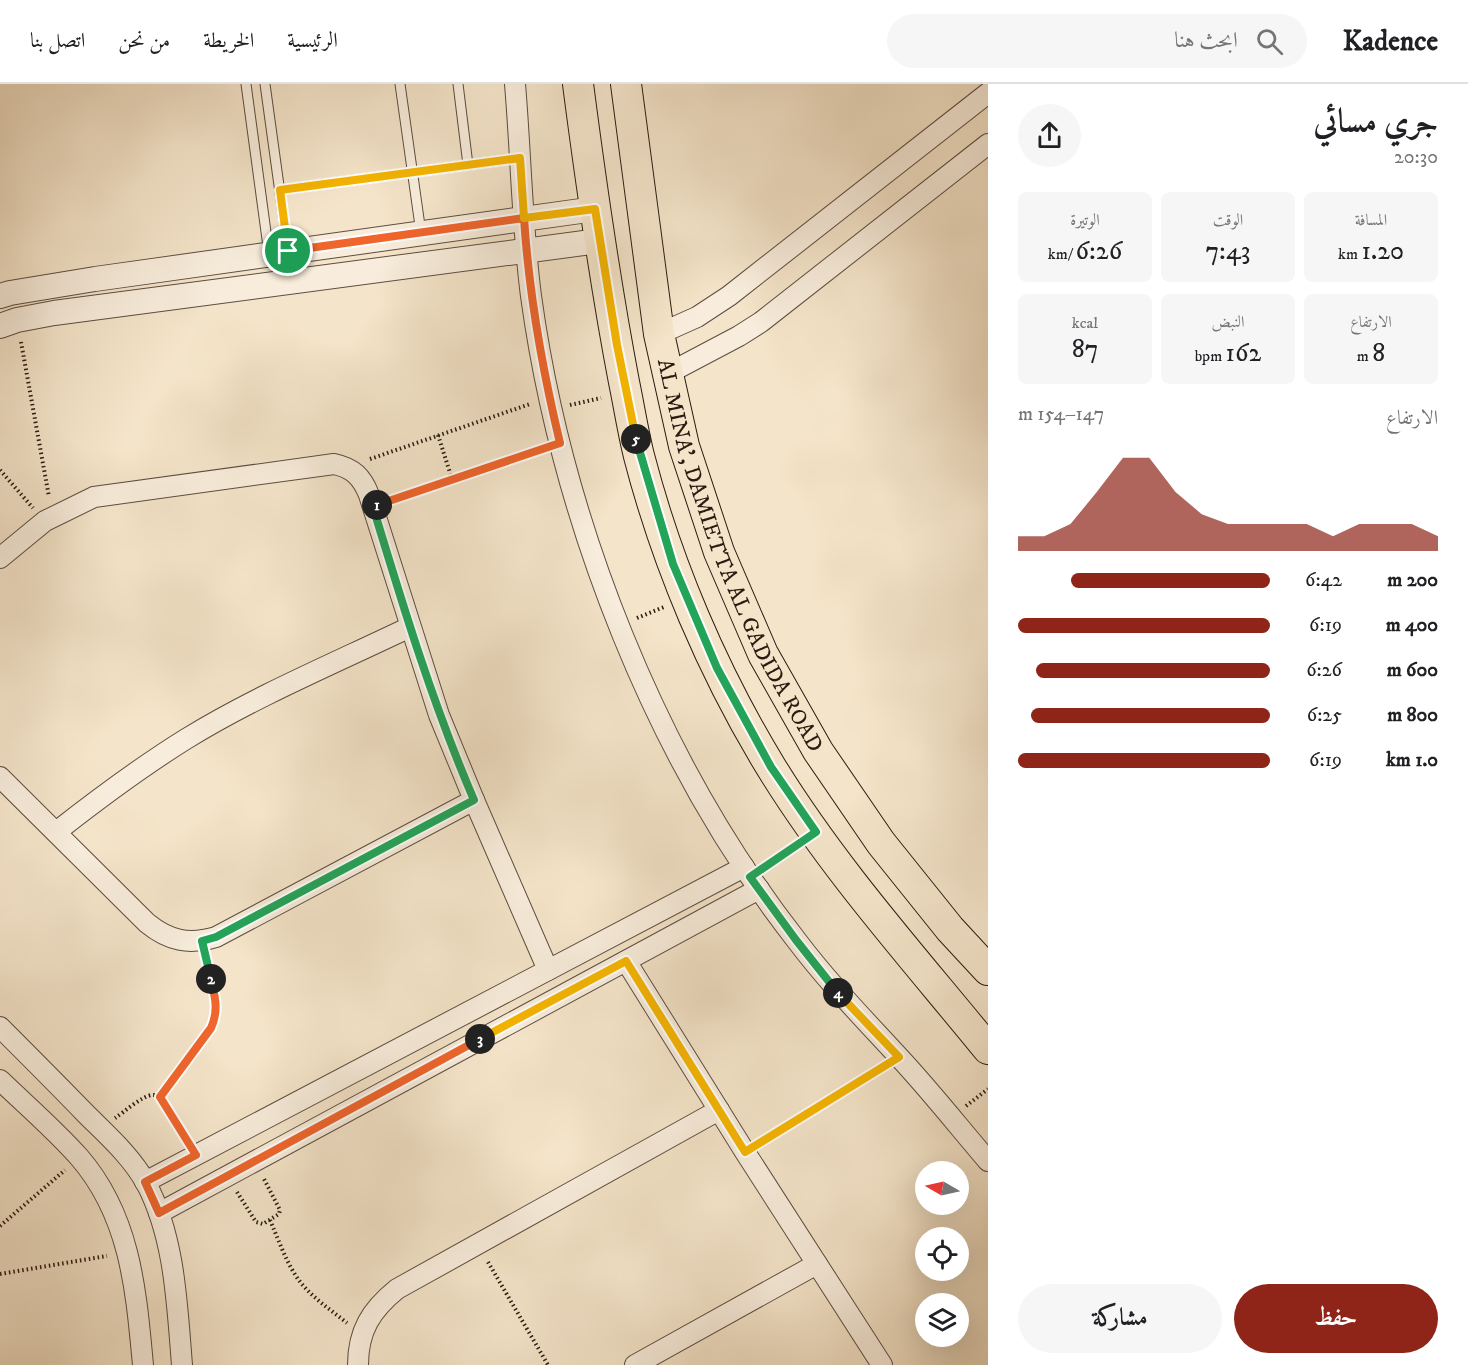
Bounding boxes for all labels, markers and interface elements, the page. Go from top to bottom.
search box [887,14,1307,68]
text: Kadence [1343,24,1438,59]
icon: search [1253,25,1286,58]
text: ابحث هنا [1174,27,1238,54]
text: اتصل بنا [30,28,85,54]
text: من نحن [118,28,170,54]
text: الخريطة [203,28,254,54]
text: الرئيسية [287,28,338,54]
text: جري مسائي [1313,102,1438,143]
button: share [1018,104,1081,167]
text: 20:30 [1394,145,1438,170]
text: الوتيرة [1070,210,1100,230]
text: الوقت [1213,210,1243,230]
text: المسافة [1355,210,1387,230]
pin [262,225,313,276]
icon: arrive [271,234,304,267]
text: 6:26 [1076,235,1122,268]
text: 7:43 [1205,235,1251,268]
text: 1.20 [1361,235,1404,268]
text: /km [1048,244,1076,264]
text: km [1338,244,1361,264]
text: النبض [1212,312,1244,332]
text: الارتفاع [1350,312,1392,332]
text: kcal [1072,313,1098,333]
text: 87 [1072,333,1098,366]
text: 162 [1226,337,1261,370]
text: 8 [1372,337,1385,370]
text: bpm [1195,346,1226,366]
text: m [1357,346,1372,366]
street label: AL MINA', DAMIETTA AL GADIDA ROAD [651,356,829,757]
text: 147–154 m [1018,402,1104,427]
text: الارتفاع [1386,406,1438,431]
pin: 5 [621,424,651,454]
text: 5 [632,429,640,449]
pin: 1 [362,490,392,520]
text: 1 [374,495,380,515]
text: 6:42 [1305,568,1342,593]
text: 200 m [1387,568,1438,593]
text: 6:19 [1309,613,1342,638]
text: 400 m [1386,613,1438,638]
text: 6:26 [1306,658,1342,683]
text: 600 m [1387,658,1438,683]
text: 6:25 [1307,703,1342,728]
text: 800 m [1387,703,1438,728]
text: 6:19 [1309,748,1342,773]
text: 1.0 km [1386,748,1438,773]
pin: 2 [196,964,226,994]
text: 2 [207,969,215,989]
pin: 4 [823,978,853,1008]
text: 4 [833,983,843,1003]
pin: 3 [465,1024,495,1054]
text: 3 [477,1029,483,1049]
north arrow [915,1161,969,1215]
map controls [915,1161,969,1347]
button: locate [915,1227,969,1281]
button: مشاركة [1018,1284,1222,1353]
button: حفظ [1234,1284,1438,1353]
button: layers [915,1293,969,1347]

